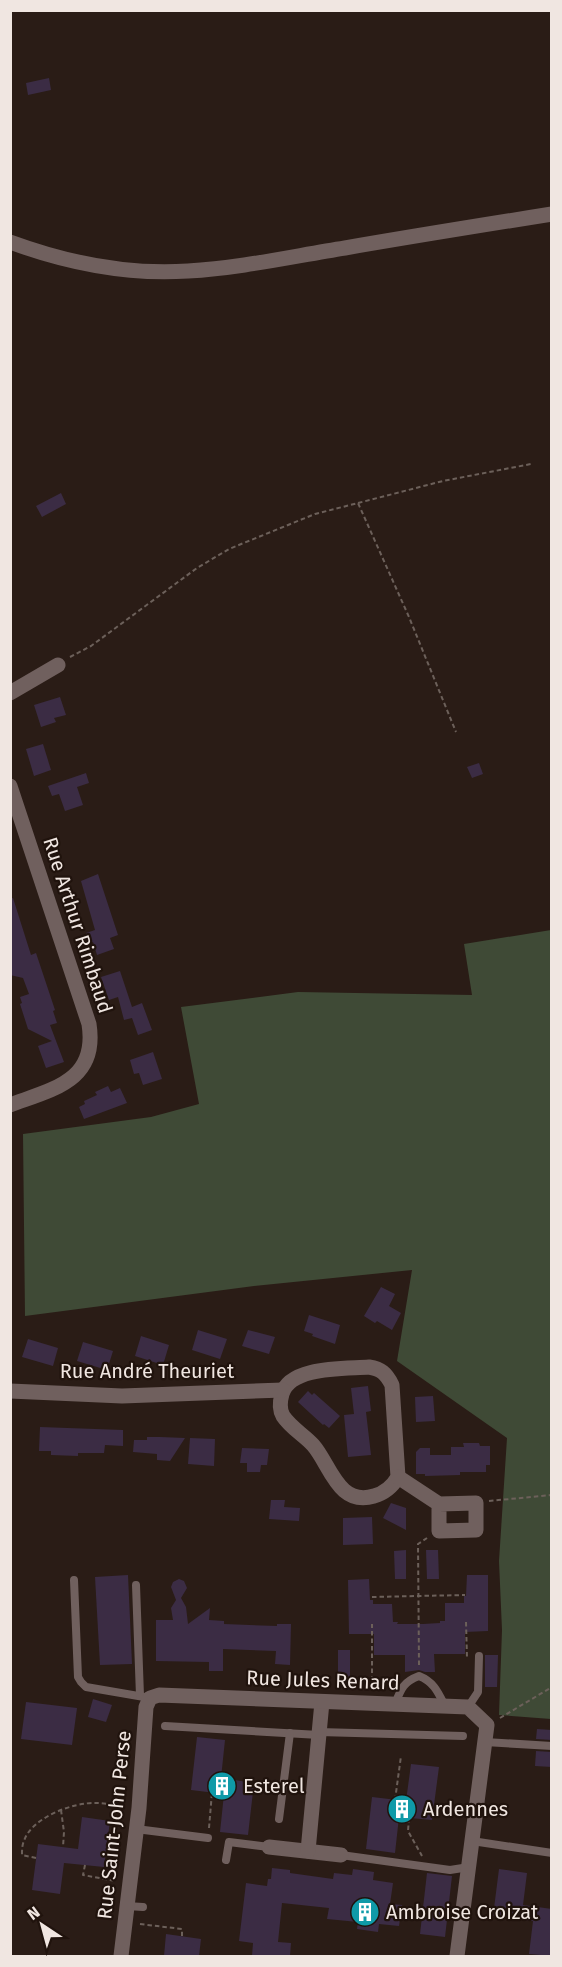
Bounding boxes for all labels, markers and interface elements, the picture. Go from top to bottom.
street label: Rue Arthur Rimbaud [38,834,118,1016]
street label: Rue André Theuriet [60,1359,235,1383]
street label: Rue Jules Renard [246,1665,400,1695]
street label: Rue Saint-John Perse [92,1730,136,1920]
building icon: Esterel [206,1770,238,1802]
place label: Esterel [243,1774,305,1798]
building icon: Ardennes [386,1793,418,1825]
place label: Ardennes [423,1797,508,1821]
north arrow [12,1895,72,1955]
building icon: Ambroise Croizat [349,1896,381,1928]
place label: Ambroise Croizat [386,1900,539,1924]
text: N [24,1902,43,1924]

